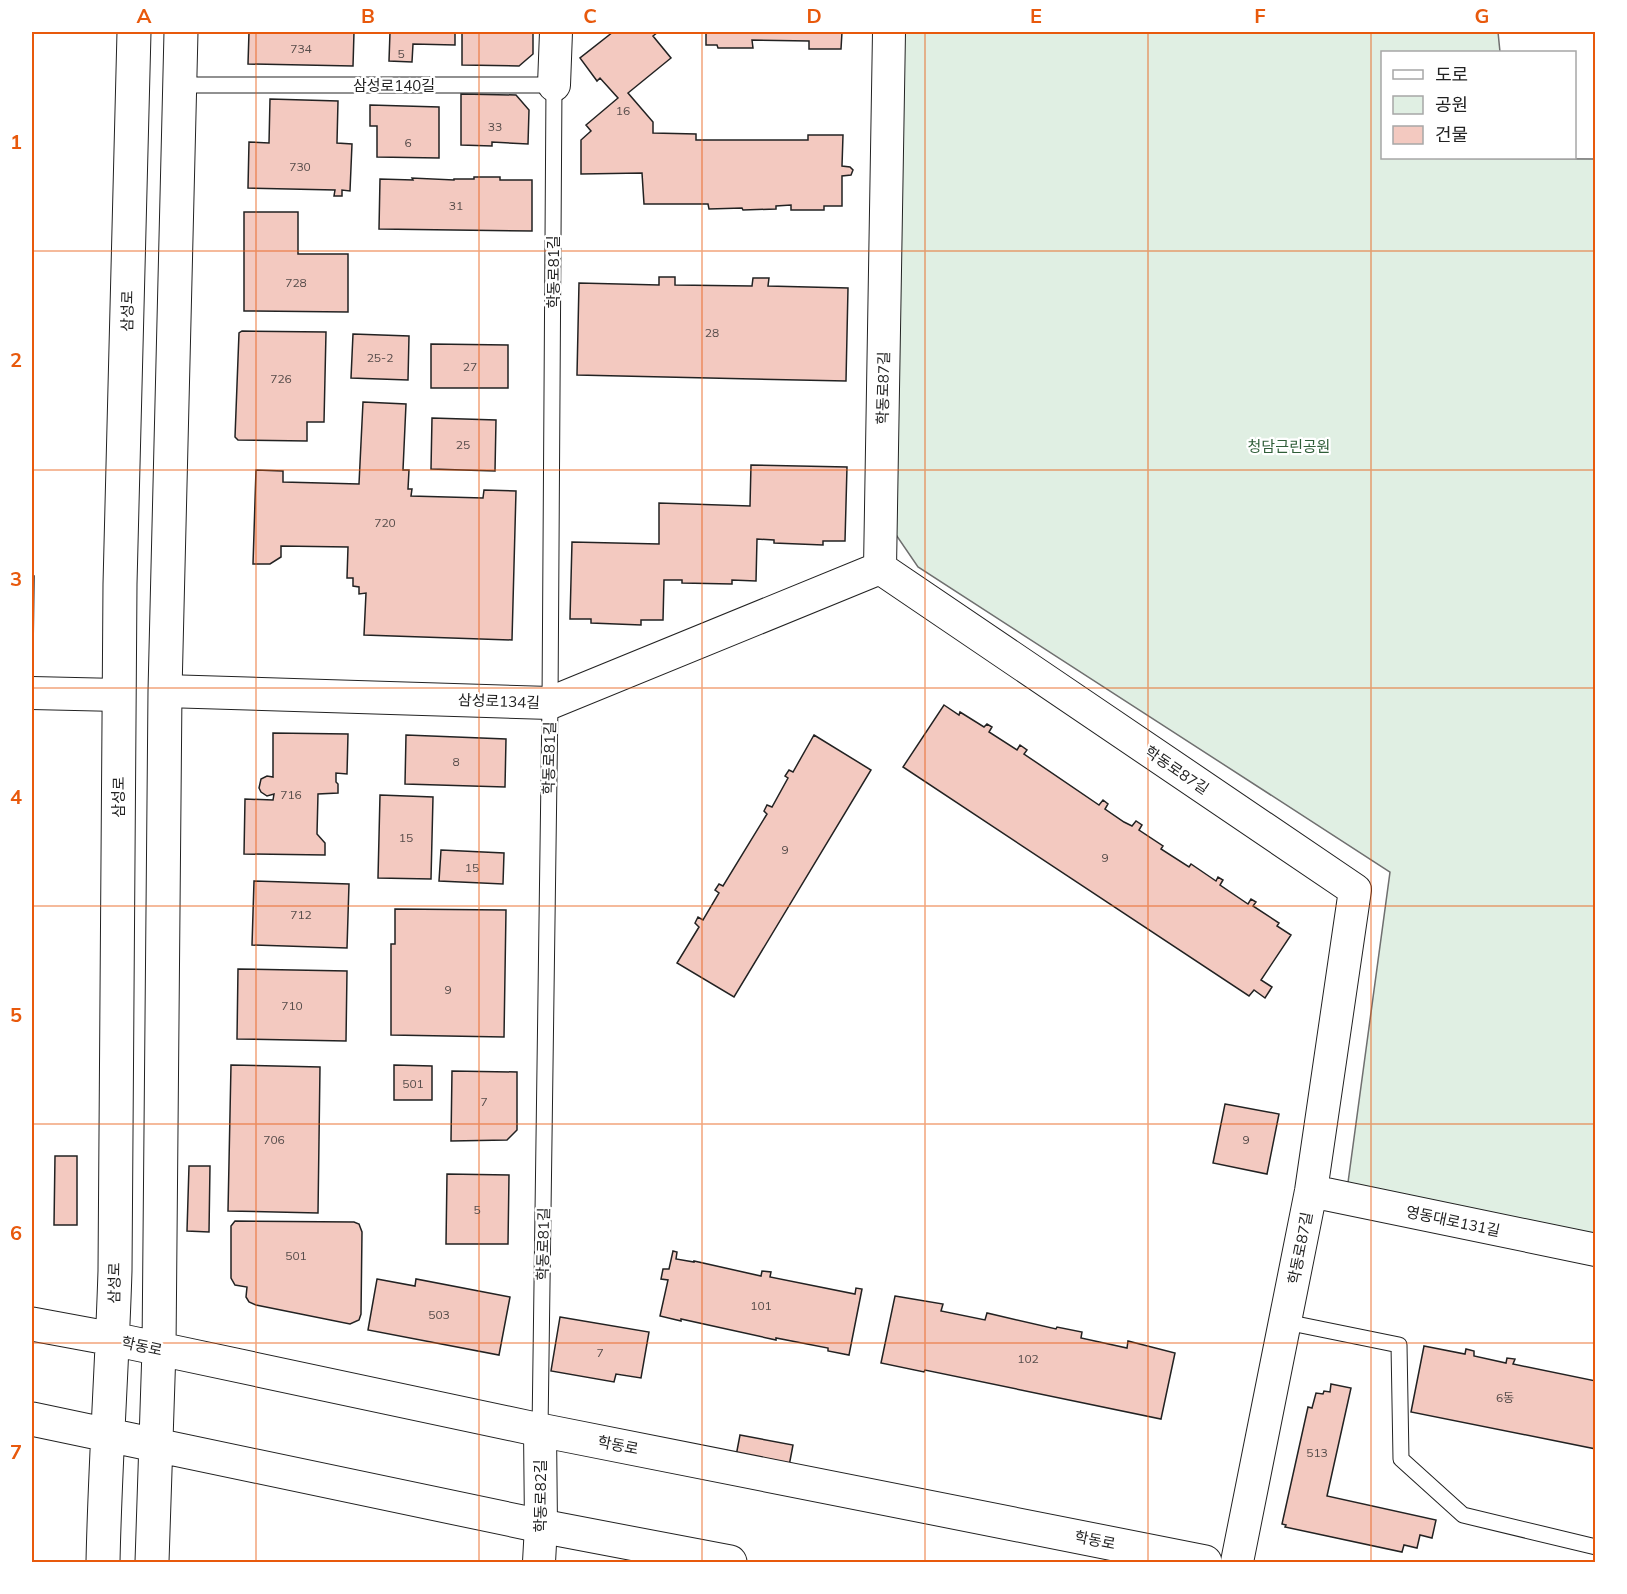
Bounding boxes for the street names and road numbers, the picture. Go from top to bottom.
street label: 삼성로140길 [353,76,435,95]
street label: 학동로81길 [544,235,563,309]
street label: 삼성로 [117,290,137,332]
street label: 학동로87길 [873,351,893,425]
street label: 삼성로134길 [458,690,540,712]
street label: 학동로81길 [539,721,559,795]
street label: 학동로87길 [1141,742,1213,798]
street label: 삼성로 [109,776,128,818]
street label: 영동대로131길 [1404,1202,1502,1240]
street label: 학동로81길 [533,1207,553,1281]
street label: 학동로87길 [1284,1210,1316,1286]
street label: 삼성로 [104,1262,124,1304]
street label: 학동로 [120,1332,164,1360]
street label: 학동로 [596,1432,640,1458]
street label: 학동로82길 [531,1459,550,1533]
street label: 학동로 [1073,1527,1117,1553]

